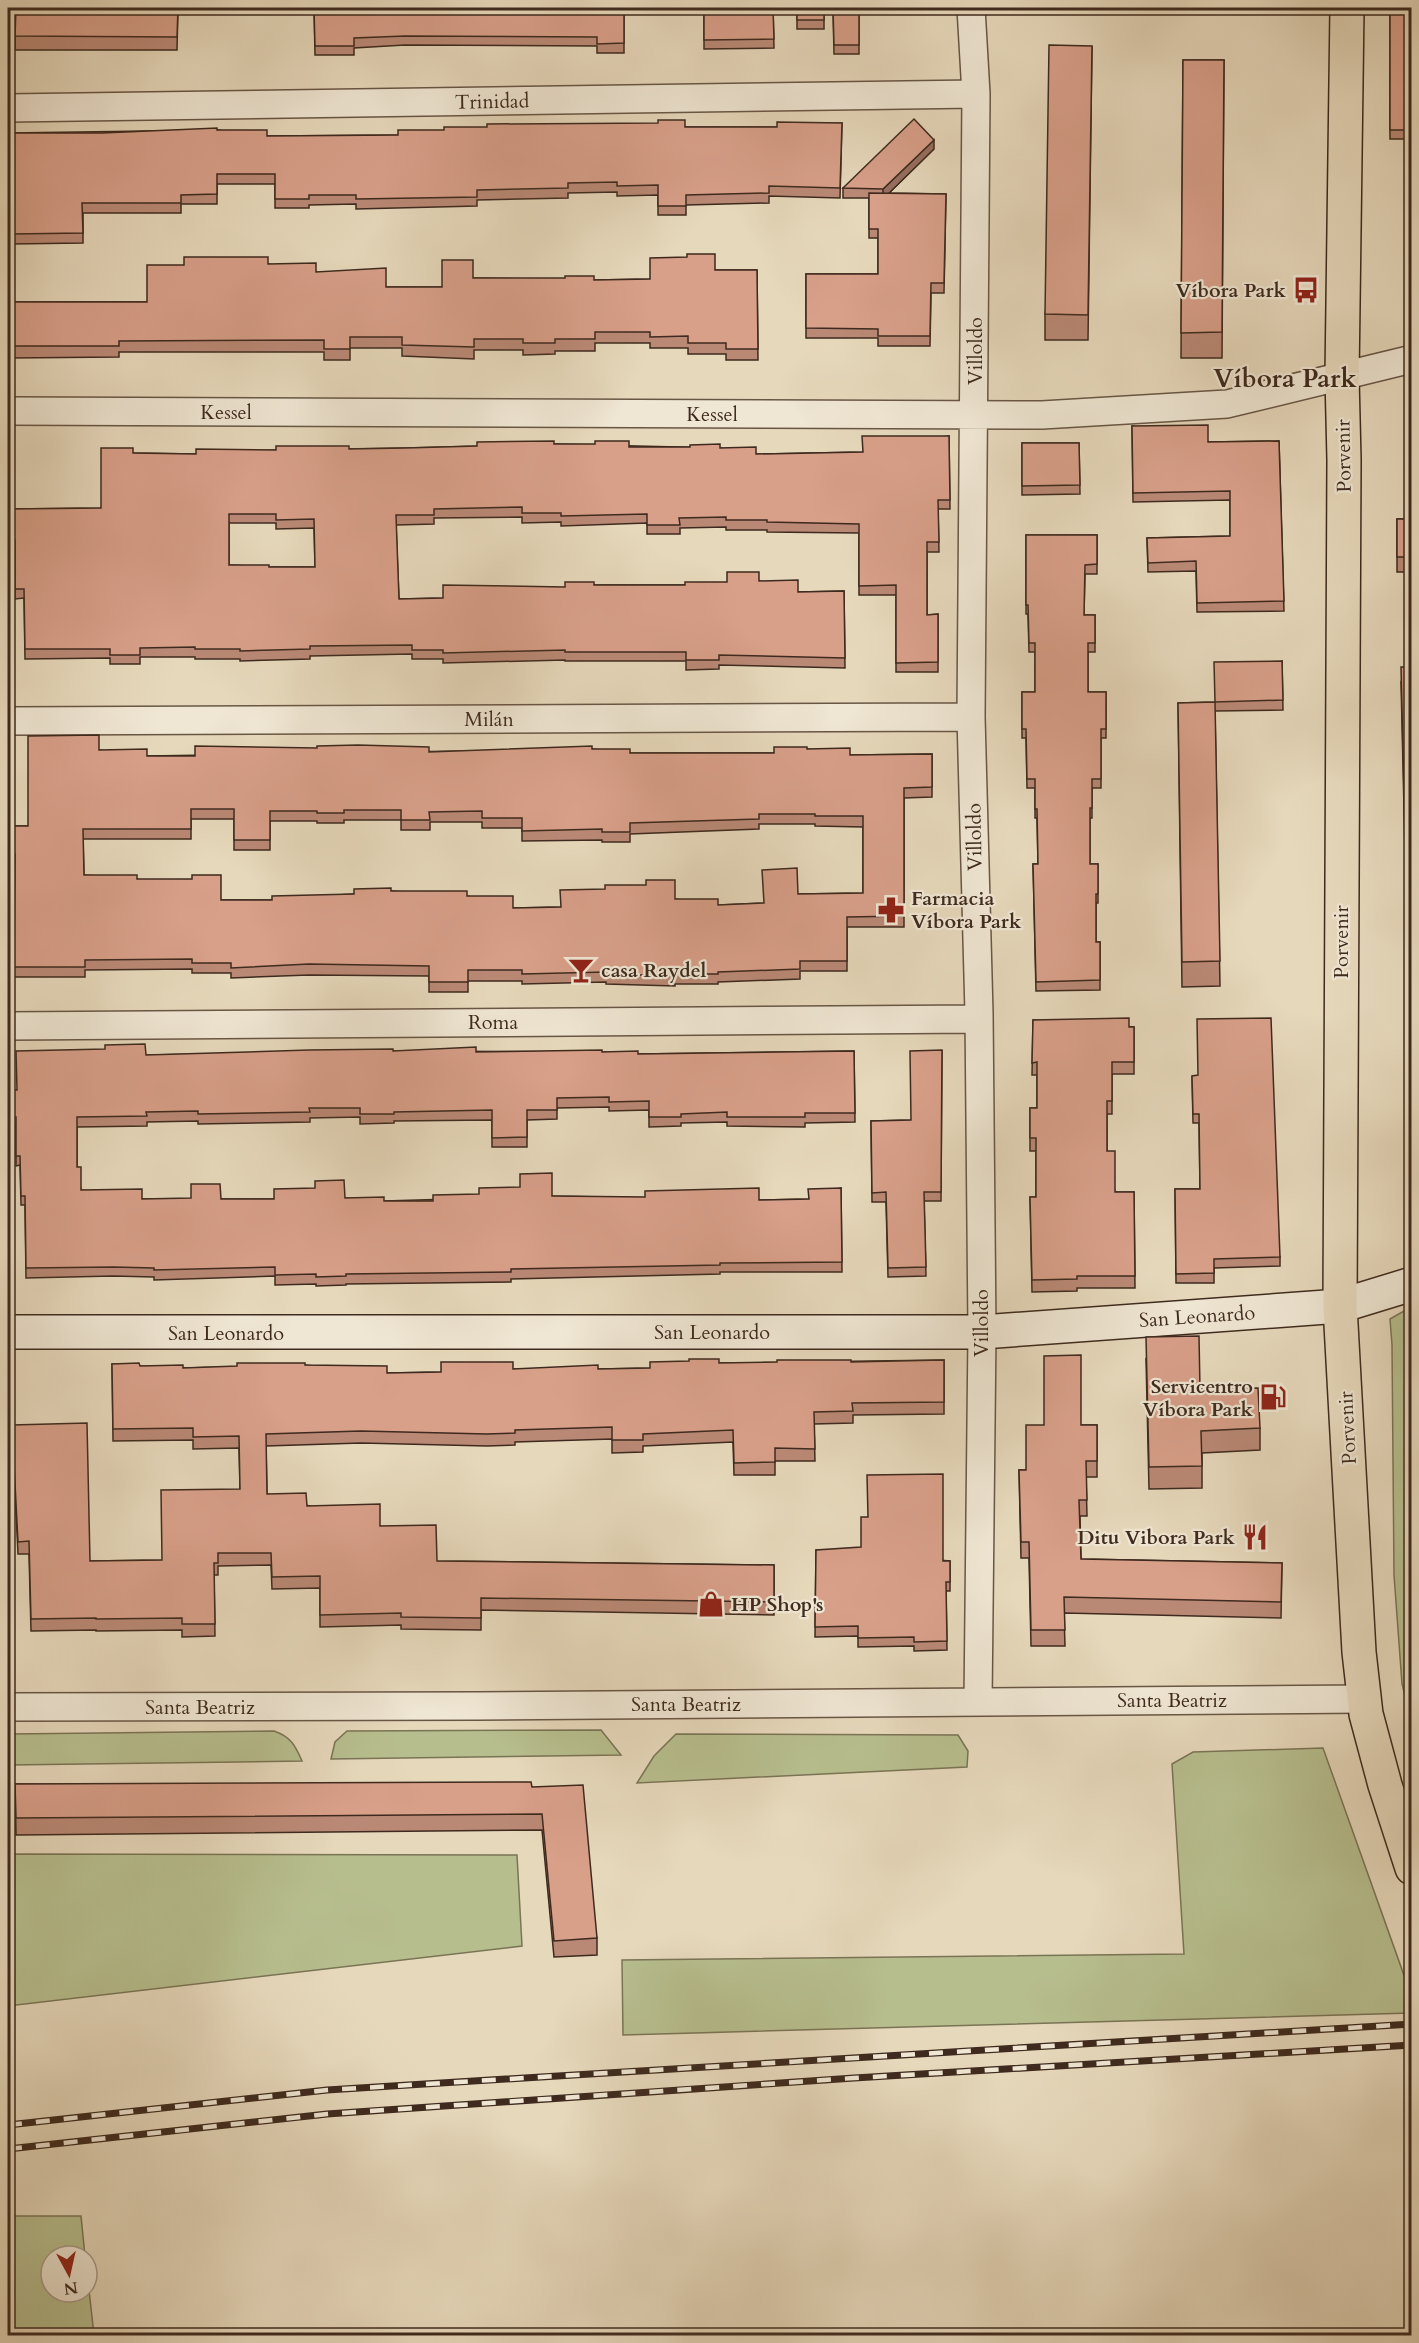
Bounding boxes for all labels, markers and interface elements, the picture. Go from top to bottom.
street label: Trinidad [455,87,530,116]
bus stop icon: Víbora Park [1291,275,1321,305]
place label: Víbora Park [1176,277,1287,304]
street label: Villoldo [962,317,989,385]
district label: Víbora Park [1213,361,1358,396]
street label: Kessel [200,399,252,426]
street label: Kessel [686,401,738,428]
street label: Porvenir [1329,418,1358,493]
street label: Milán [464,706,514,733]
street label: Villoldo [960,803,989,871]
place label: Farmacia Víbora Park [911,885,1022,935]
pharmacy icon: Farmacia Víbora Park [876,895,906,925]
street label: Porvenir [1328,905,1355,979]
bar icon: casa Raydel [566,955,596,985]
place label: casa Raydel [601,957,707,984]
street label: Roma [468,1009,518,1036]
street label: Villoldo [968,1289,995,1357]
street label: San Leonardo [1138,1299,1256,1334]
street label: San Leonardo [654,1319,770,1346]
street label: San Leonardo [168,1320,284,1347]
place label: Servicentro Víbora Park [1143,1373,1254,1423]
fuel station icon: Servicentro Víbora Park [1258,1382,1288,1412]
street label: Porvenir [1332,1390,1363,1465]
restaurant icon: Ditu Vibora Park [1240,1522,1270,1552]
place label: Ditu Vibora Park [1077,1524,1236,1551]
shop icon: HP Shop's [696,1589,726,1619]
place label: HP Shop's [731,1591,823,1618]
street label: Santa Beatriz [1117,1687,1227,1714]
street label: Santa Beatriz [631,1691,741,1718]
street label: Santa Beatriz [145,1694,255,1721]
north arrow [39,2244,99,2304]
text: N [62,2276,79,2300]

